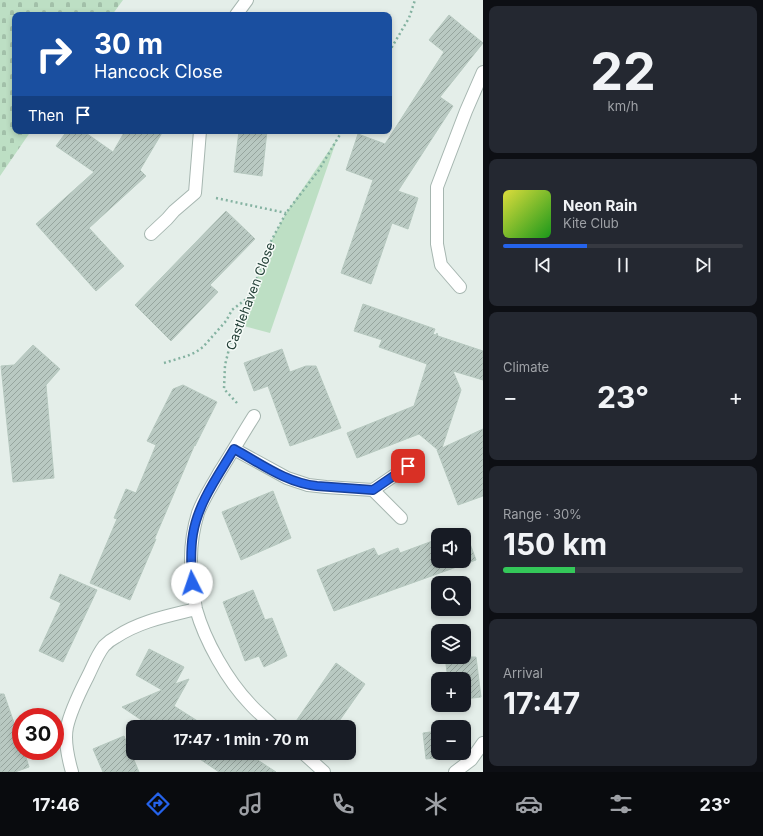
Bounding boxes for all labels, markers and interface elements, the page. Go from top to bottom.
text: 30 m [94,27,163,61]
icon: right [28,28,80,80]
text: 22 [590,40,656,103]
text: Hancock Close [94,61,223,82]
text: km/h [608,98,638,114]
icon: arrive [72,104,94,126]
text: Then [28,106,64,125]
text: Neon Rain [563,196,637,215]
text: Kite Club [563,215,619,231]
street label: Castlehaven Close [222,240,278,352]
icon: previous [532,254,554,276]
icon: pause [612,254,634,276]
icon: next [692,254,714,276]
text: Climate [503,359,549,375]
text: 23° [597,379,649,415]
text: − [503,384,518,410]
text: + [728,384,743,410]
pin [391,449,425,483]
icon: arrive [397,455,419,477]
text: Range · 30% [503,506,582,522]
text: 150 km [503,526,607,562]
map controls [431,528,471,760]
button: sound [431,528,471,568]
position arrow [171,562,213,604]
button: search [431,576,471,616]
button: layers [431,624,471,664]
text: Arrival [503,665,543,681]
button: + [431,672,471,712]
text: 17:47 [503,685,580,721]
speed limit sign: 30 [12,708,64,760]
button: − [431,720,471,760]
text: 17:47 · 1 min · 70 m [173,730,309,749]
icon: directions [144,790,172,818]
icon: music [237,790,265,818]
icon: phone [329,790,357,818]
icon: climate [422,790,450,818]
icon: car [515,790,543,818]
icon: filters [607,790,635,818]
text: 17:46 [32,794,80,815]
text: 23° [700,794,731,815]

